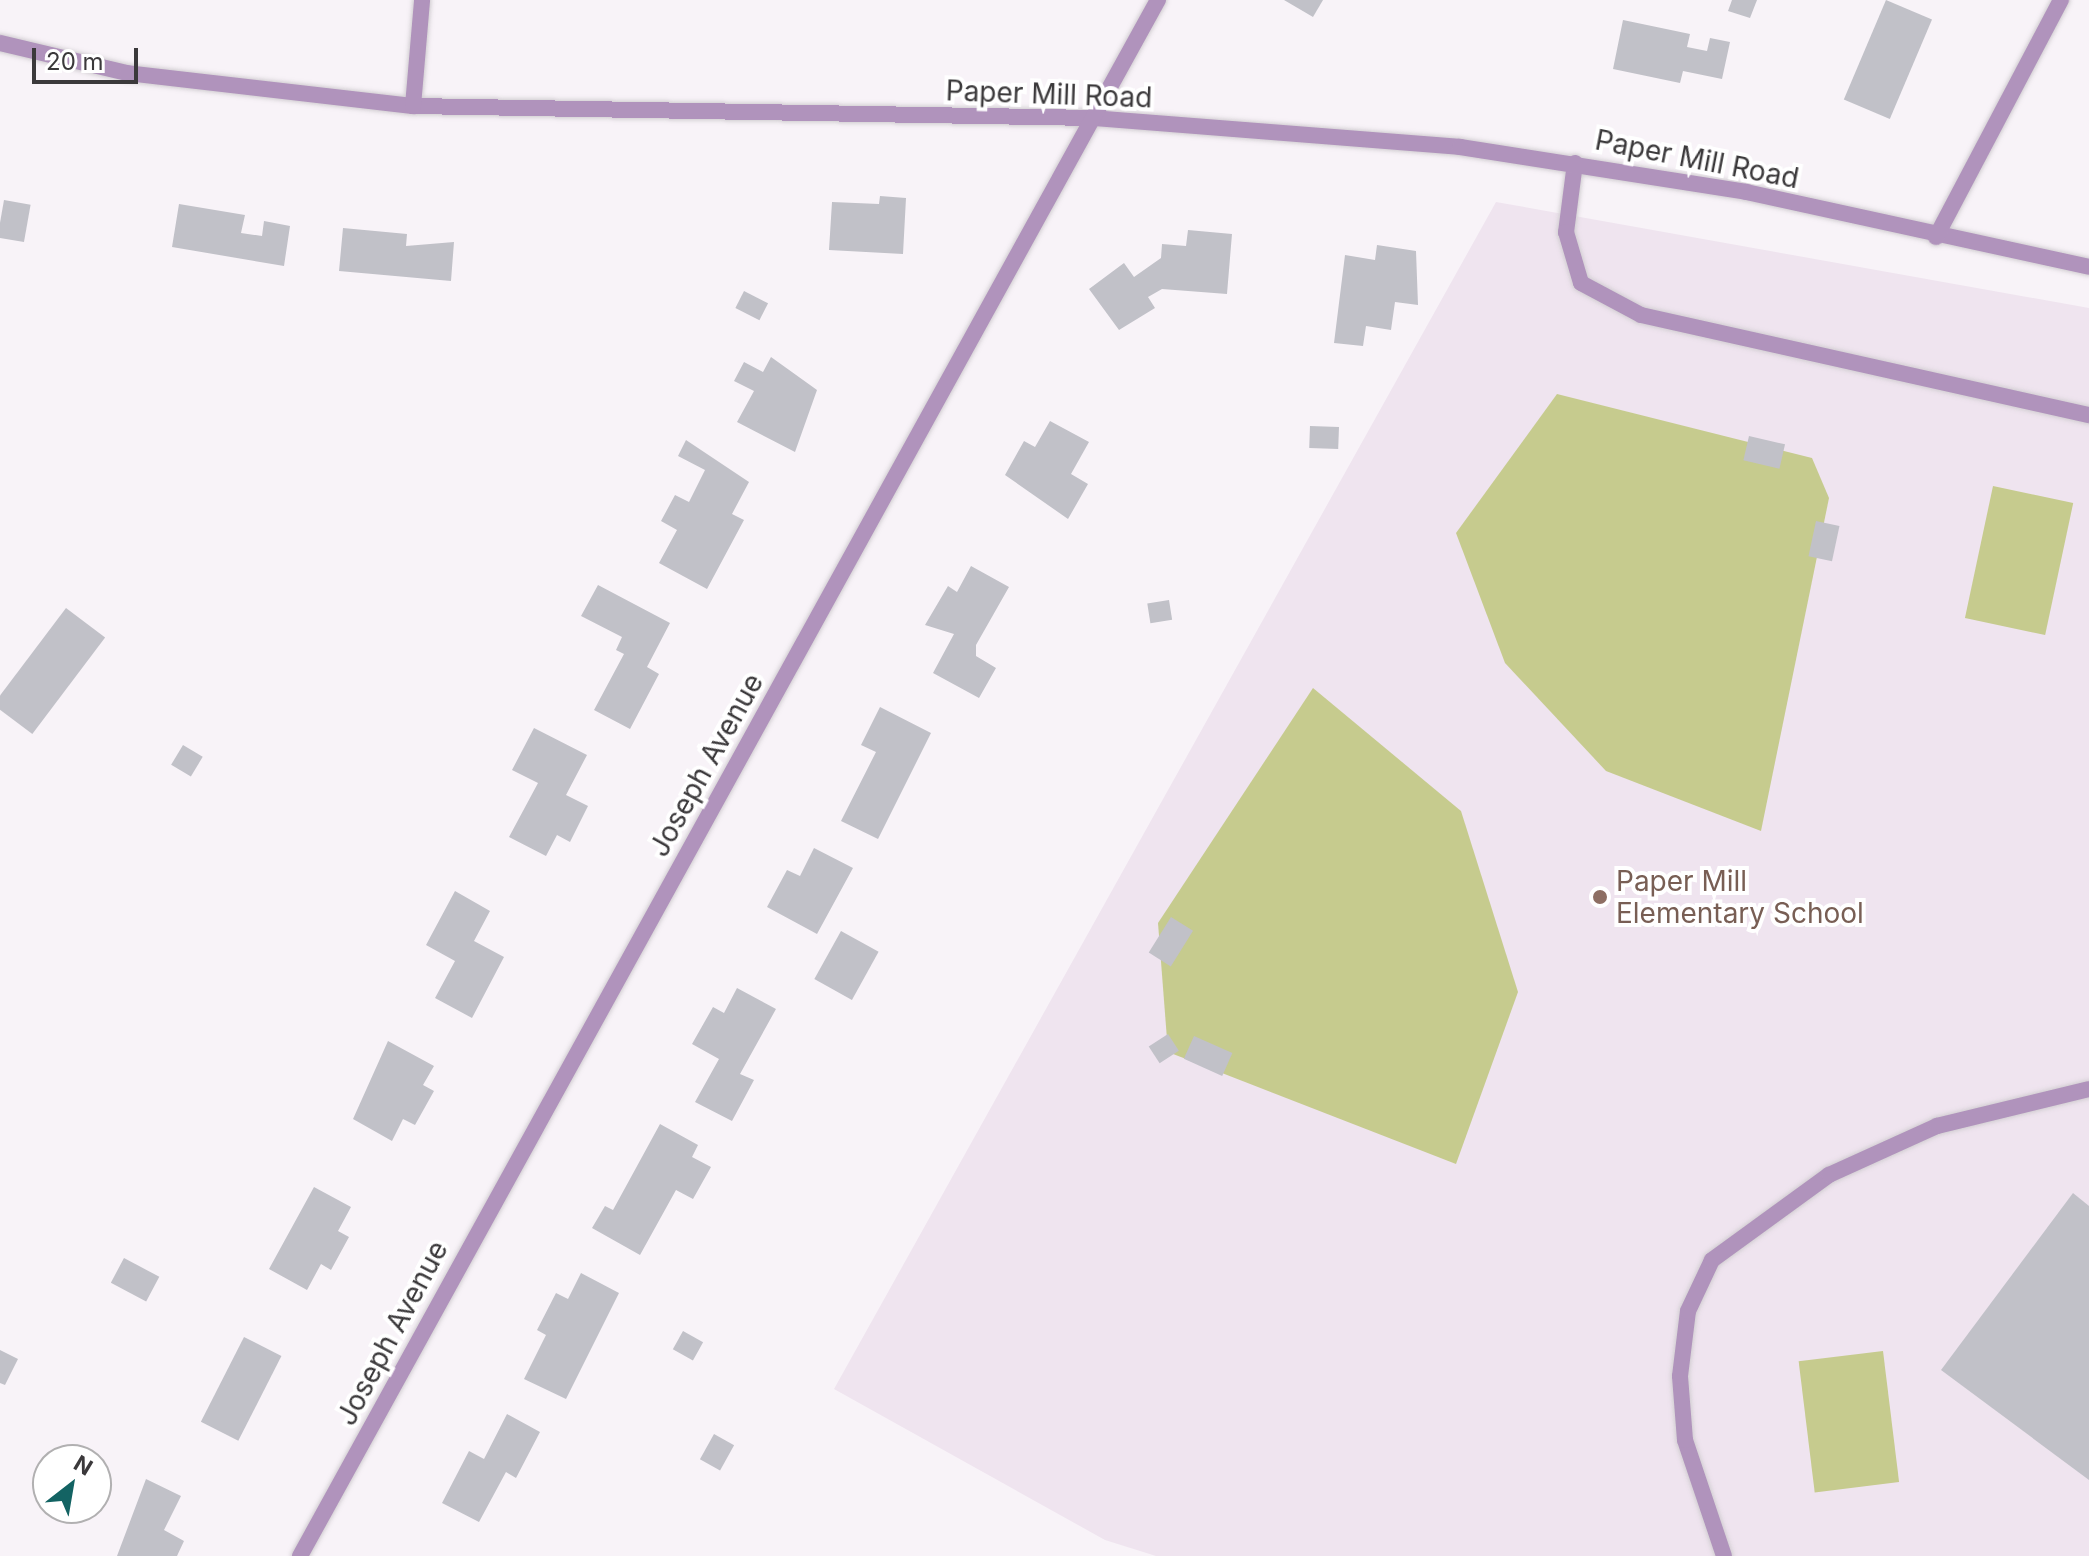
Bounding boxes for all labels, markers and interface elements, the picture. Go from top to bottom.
scale bar [36,32,142,82]
text: 20 m [46,47,104,76]
street label: Paper Mill Road [945,74,1153,114]
street label: Paper Mill Road [1592,123,1802,195]
street label: Joseph Avenue [642,668,770,862]
place label: Paper Mill Elementary School [1616,864,1864,930]
marker: Paper Mill Elementary School [1591,888,1609,906]
street label: Joseph Avenue [329,1235,455,1431]
north arrow [32,1444,112,1524]
text: N [69,1450,97,1481]

